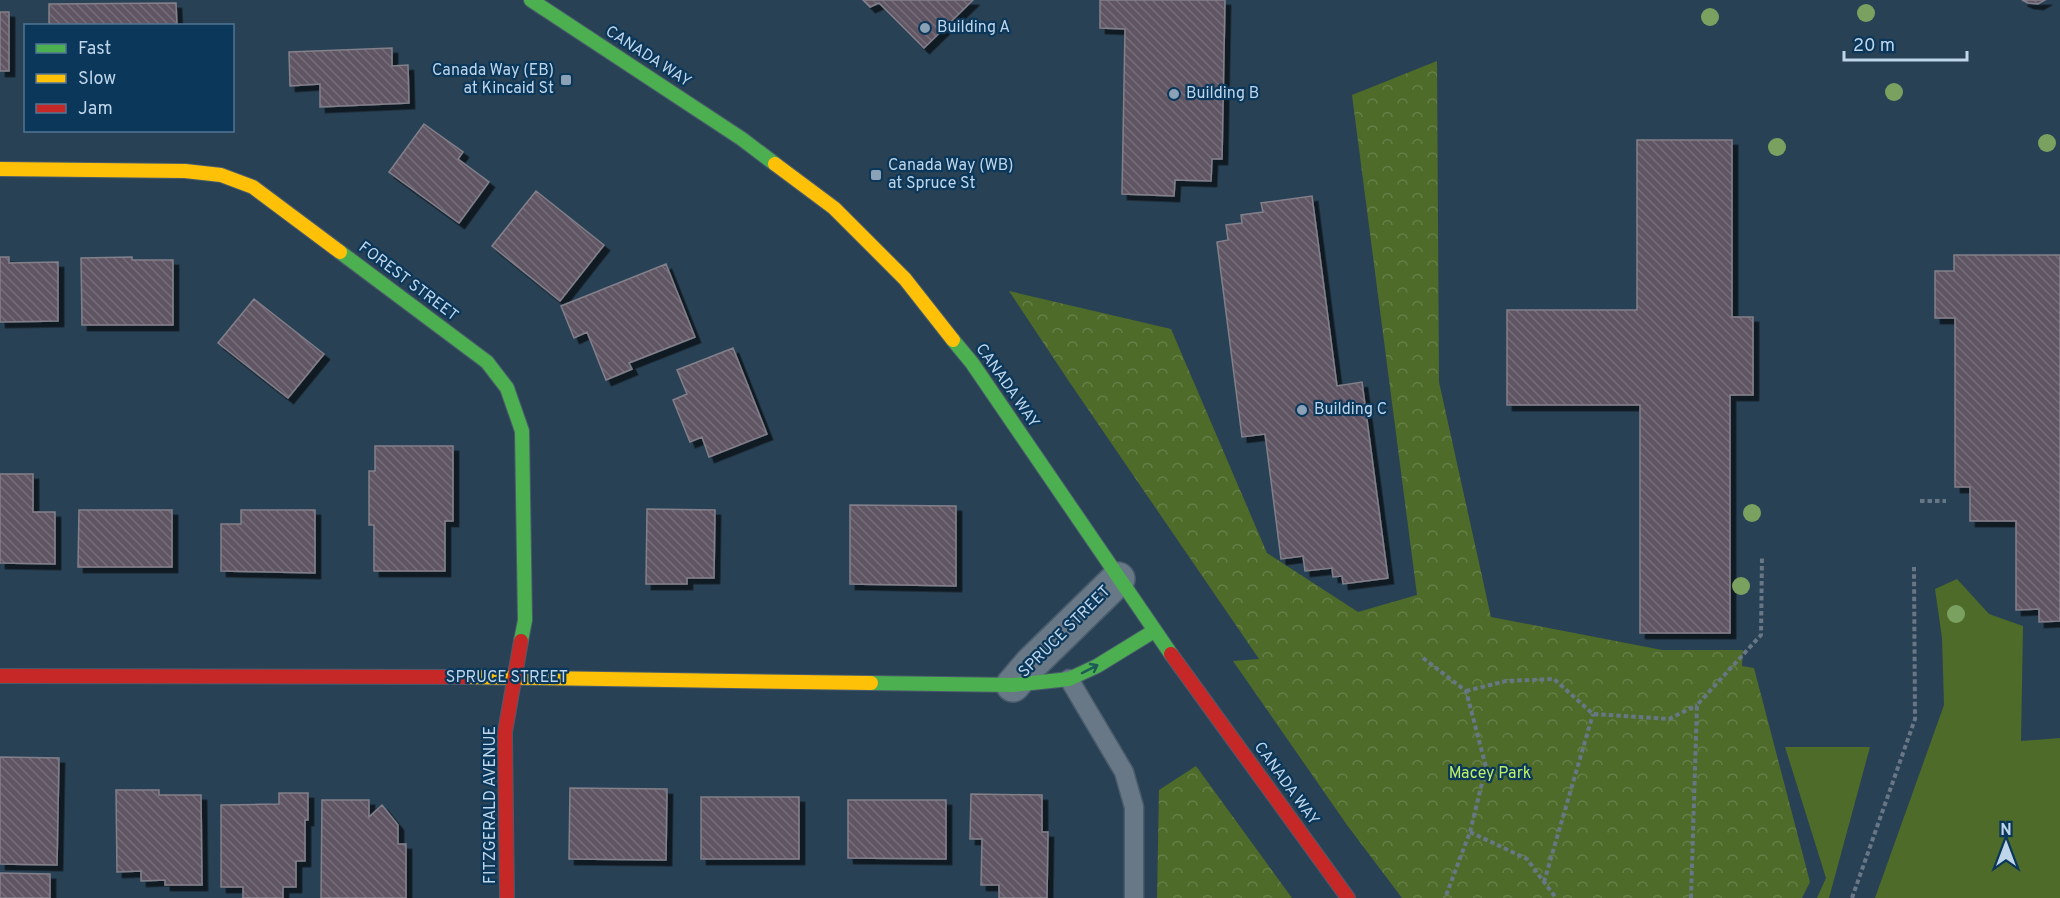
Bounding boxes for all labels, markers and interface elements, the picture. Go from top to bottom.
place label: Building A [937,18,1010,38]
marker: Building A [918,21,932,35]
street label: CANADA WAY [601,22,695,92]
legend [24,24,234,132]
scale bar [1844,24,1967,62]
text: 20 m [1853,35,1895,58]
text: Fast [78,38,111,61]
place label: Canada Way (EB) at Kincaid St [432,61,554,99]
text: Slow [78,68,116,91]
marker: Canada Way (EB) at Kincaid St [559,73,573,87]
place label: Building B [1186,84,1259,104]
marker: Building B [1167,87,1181,101]
text: Jam [78,98,113,121]
place label: Canada Way (WB) at Spruce St [888,156,1014,194]
marker: Canada Way (WB) at Spruce St [869,168,883,182]
street label: FOREST STREET [354,238,462,326]
street label: CANADA WAY [971,340,1043,432]
place label: Building C [1314,400,1387,420]
marker: Building C [1295,403,1309,417]
street label: SPRUCE STREET [1015,582,1115,682]
one-way arrow [1080,662,1098,674]
street label: SPRUCE STREET [446,668,568,688]
street label: FITZGERALD AVENUE [481,726,501,884]
street label: CANADA WAY [1249,738,1323,830]
park label: Macey Park [1449,764,1531,784]
north arrow [1976,814,2036,874]
text: N [2000,821,2012,841]

